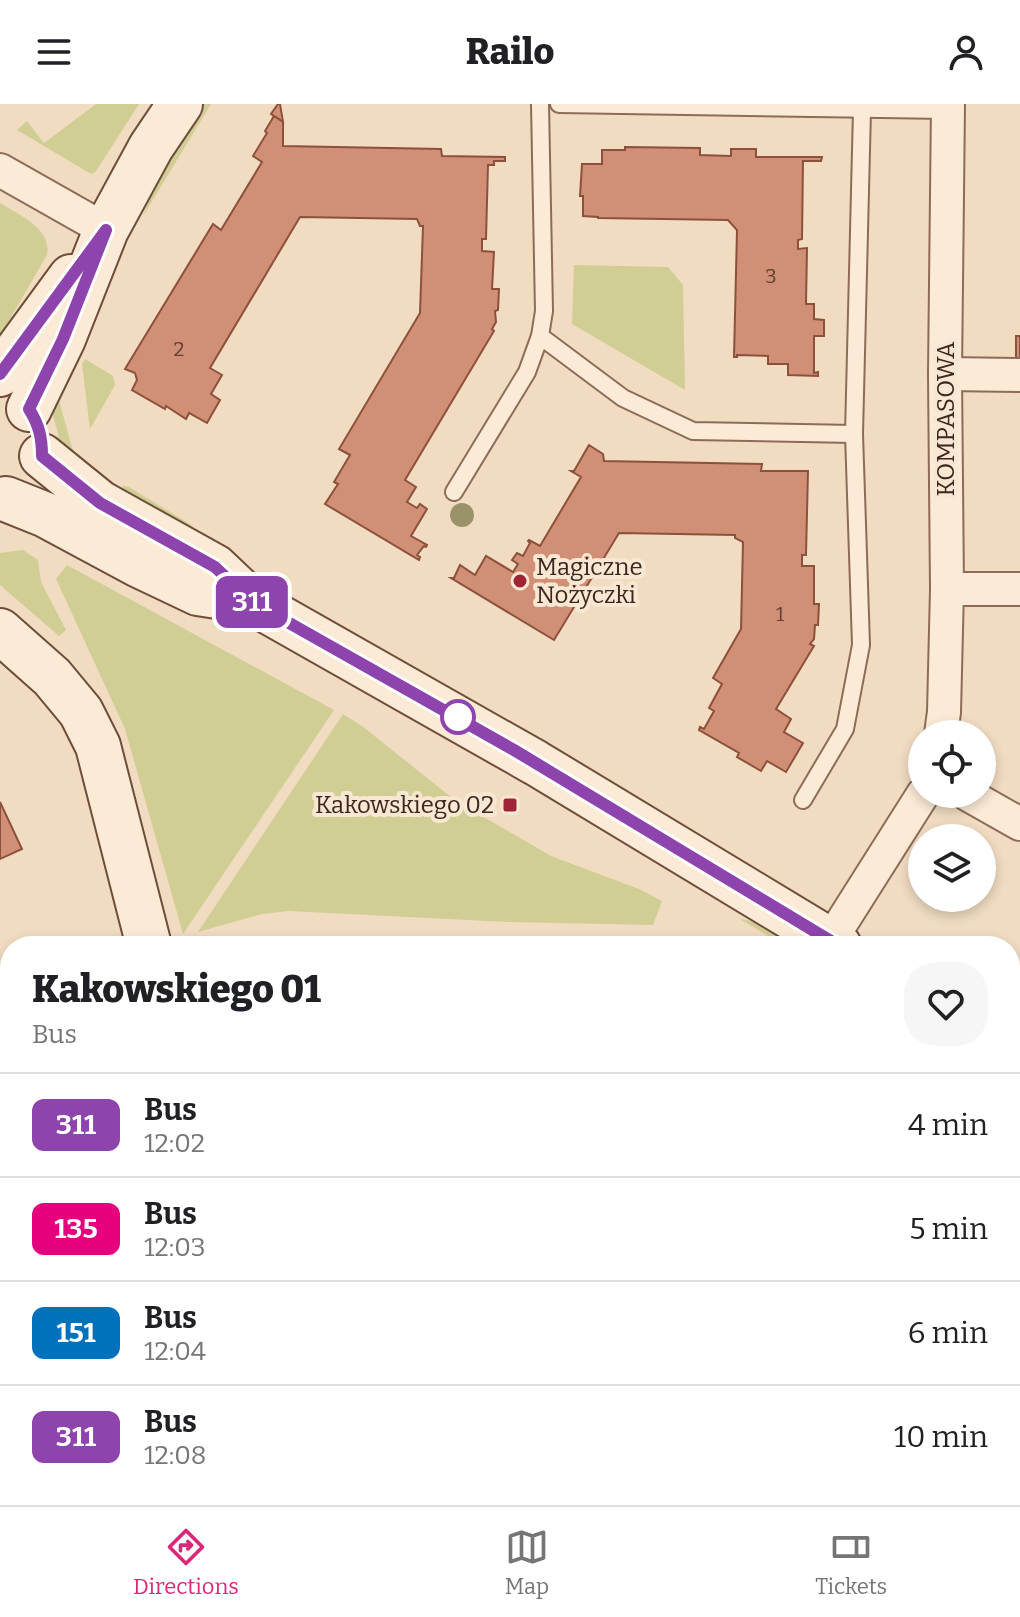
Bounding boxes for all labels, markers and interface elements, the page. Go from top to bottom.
icon: menu [32,30,76,74]
text: Railo [466,30,554,74]
icon: person [944,30,988,74]
house number: 3 [765,264,777,288]
house number: 2 [174,337,184,361]
street label: KOMPASOWA [932,342,960,496]
place label: Magiczne Nożyczki [536,553,643,609]
marker: Magiczne Nożyczki [511,572,529,590]
line badge: 311 [206,576,298,628]
text: 311 [232,585,272,618]
house number: 1 [776,602,784,626]
unlabelled marker [441,700,475,734]
map controls [908,720,996,912]
button: locate [908,720,996,808]
place label: Kakowskiego 02 [315,791,494,819]
marker: Kakowskiego 02 [501,796,519,814]
button: layers [908,824,996,912]
button: heart [904,962,988,1046]
text: Kakowskiego 01 [32,966,321,1012]
text: Bus [32,1019,77,1050]
text: Bus [144,1092,197,1128]
text: 4 min [908,1107,988,1143]
text: 311 [56,1108,96,1141]
text: 12:02 [144,1128,205,1159]
text: Bus [144,1196,197,1232]
text: 5 min [909,1211,988,1247]
text: 135 [54,1212,98,1245]
text: 12:03 [144,1232,206,1263]
text: Bus [144,1300,197,1336]
text: 6 min [908,1315,988,1351]
text: 151 [56,1316,96,1349]
text: 12:04 [144,1336,206,1367]
text: Bus [144,1404,197,1440]
text: 10 min [894,1419,988,1455]
text: 311 [56,1420,96,1453]
text: 12:08 [144,1440,206,1471]
tab: Directions [133,1525,239,1600]
tab: Map [505,1525,549,1600]
tab: Tickets [815,1525,887,1600]

